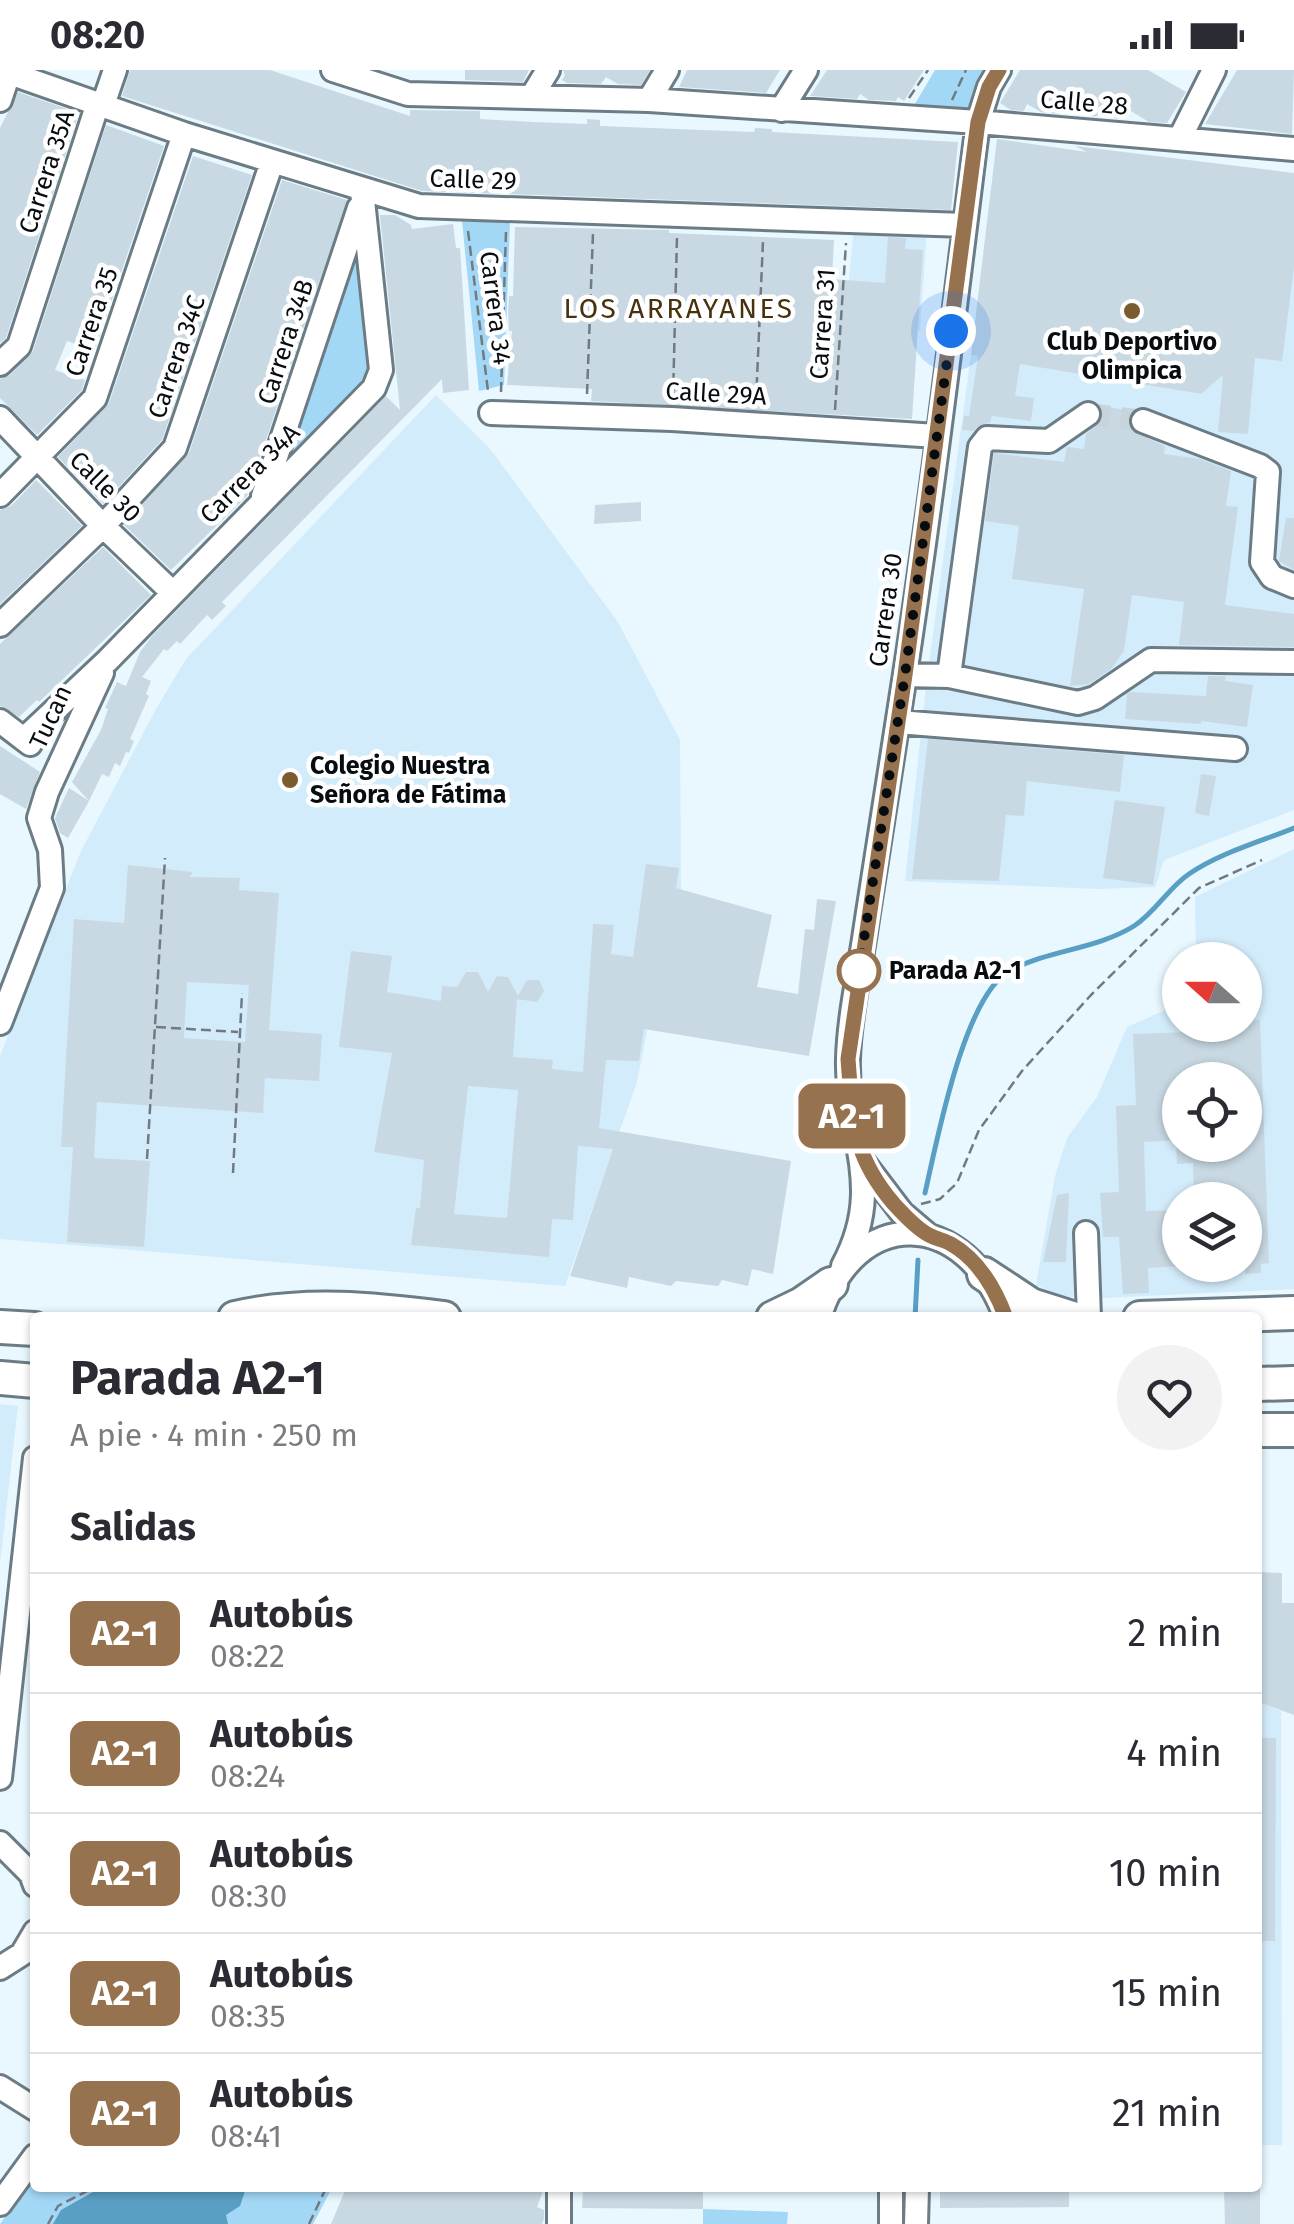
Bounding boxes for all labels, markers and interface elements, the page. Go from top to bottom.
text: 08:20 [50,12,145,58]
street label: Calle 28 [1039,84,1129,122]
street label: Carrera 35A [13,106,81,237]
street label: Calle 29 [429,163,517,197]
street label: Carrera 34 [473,250,517,366]
street label: Carrera 35 [59,263,125,381]
street label: Carrera 31 [804,267,842,381]
street label: Carrera 34B [252,276,320,408]
street label: Carrera 34C [142,292,212,422]
district label: LOS ARRAYANES [564,292,795,325]
marker: Club Deportivo Olimpica [1121,300,1143,322]
your location [926,306,976,356]
place label: Club Deportivo Olimpica [1047,327,1217,386]
street label: Calle 29A [665,376,768,412]
street label: Carrera 34A [194,417,307,530]
street label: Calle 30 [63,445,147,529]
street label: Carrera 30 [863,551,909,669]
street label: Tucan [23,681,79,753]
place label: Colegio Nuestra Señora de Fátima [310,751,507,810]
marker: Colegio Nuestra Señora de Fátima [279,769,301,791]
north arrow [1162,942,1262,1042]
map controls [1162,942,1262,1282]
marker: Parada A2-1 [838,950,880,992]
place label: Parada A2-1 [889,956,1022,986]
button: locate [1162,1062,1262,1162]
line badge: A2-1 [782,1084,922,1148]
text: A2-1 [818,1095,886,1137]
button: layers [1162,1182,1262,1282]
button: heart [1117,1345,1222,1450]
text: Parada A2-1 [70,1349,325,1407]
text: A pie · 4 min · 250 m [70,1416,358,1454]
text: Salidas [70,1504,196,1550]
text: Autobús [210,1591,353,1637]
text: 2 min [1128,1610,1222,1656]
text: A2-1 [91,1612,159,1654]
text: 08:22 [210,1637,285,1675]
text: Autobús [210,1711,353,1757]
text: 4 min [1126,1730,1222,1776]
text: A2-1 [91,1732,159,1774]
text: 08:24 [210,1757,285,1795]
text: Autobús [210,1831,353,1877]
text: 10 min [1109,1850,1222,1896]
text: A2-1 [91,1852,159,1894]
text: 08:30 [210,1877,287,1915]
text: Autobús [210,1951,353,1997]
text: 15 min [1111,1970,1222,2016]
text: A2-1 [91,1972,159,2014]
text: 08:35 [210,1997,285,2035]
text: Autobús [210,2071,353,2117]
text: 21 min [1112,2090,1222,2136]
text: A2-1 [91,2092,159,2134]
text: 08:41 [210,2117,282,2155]

